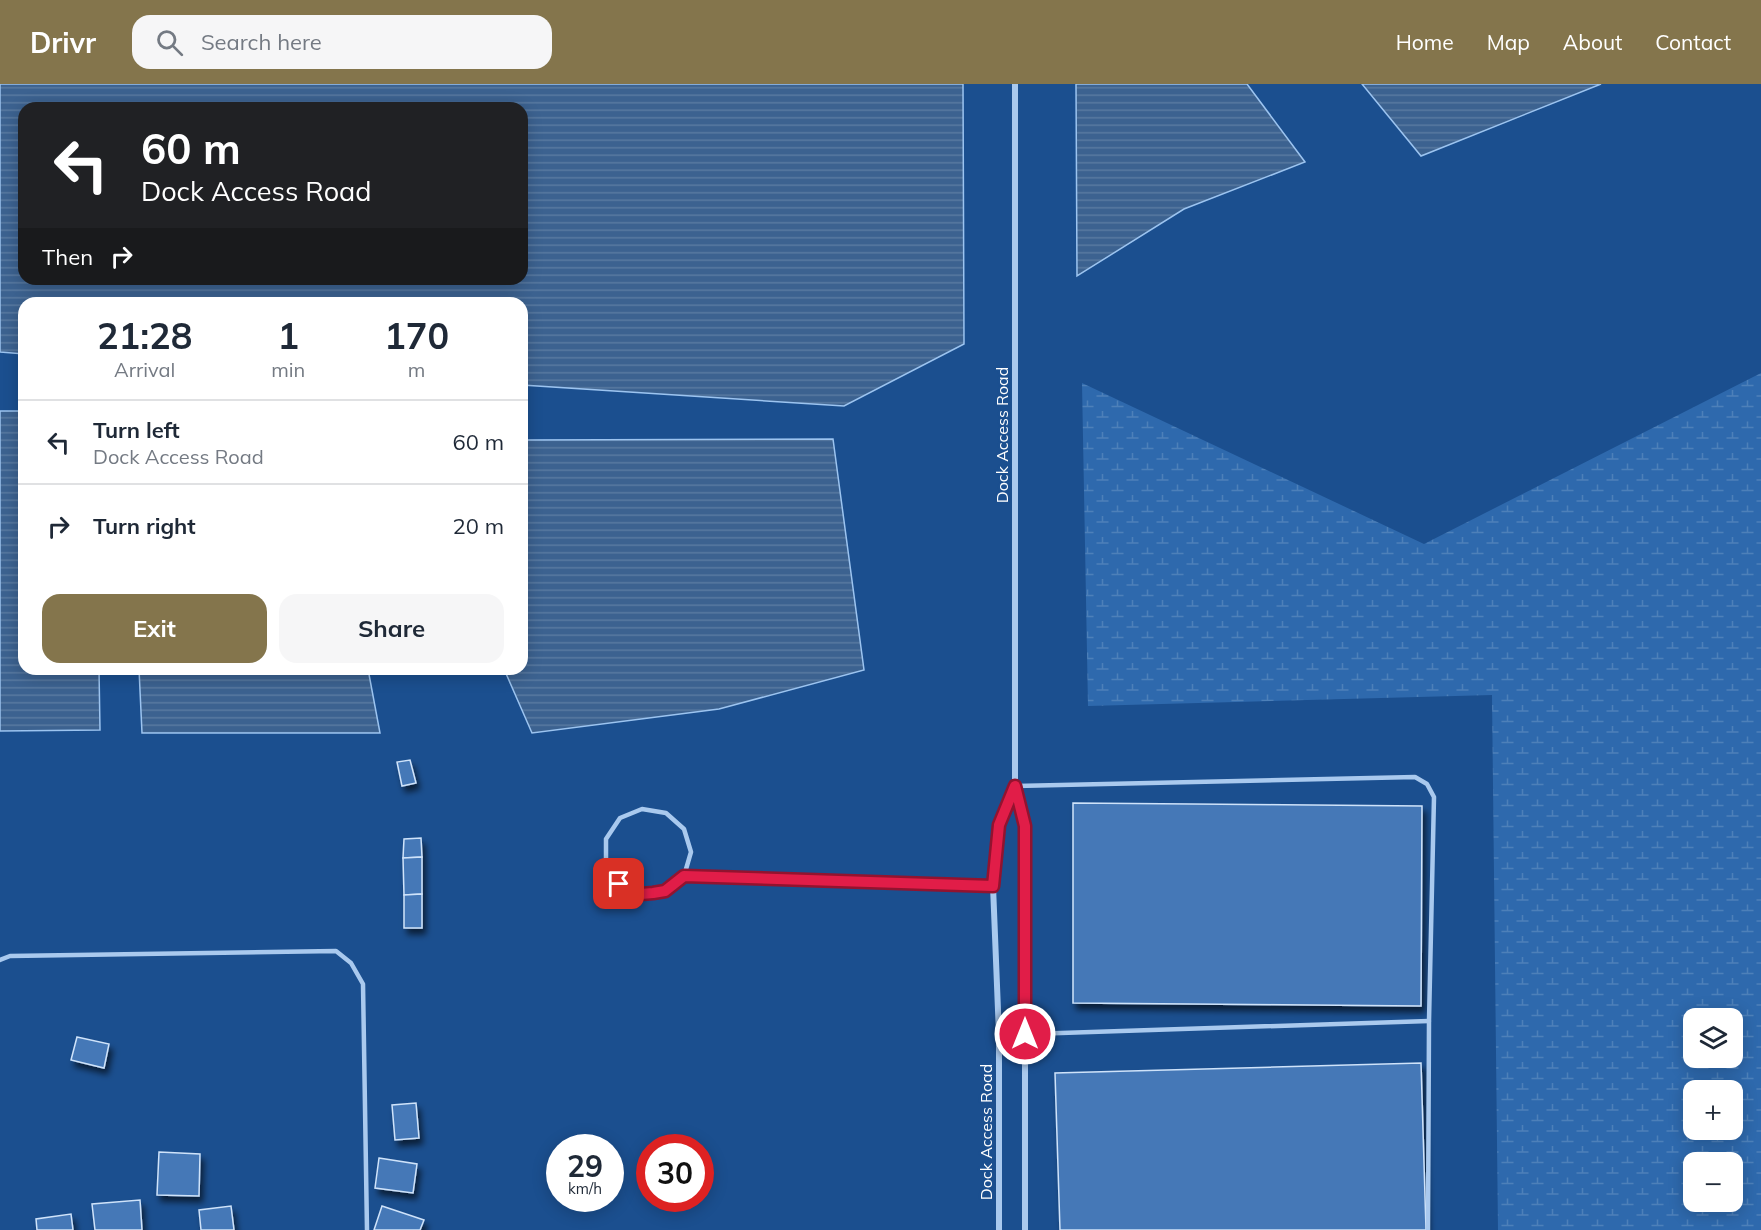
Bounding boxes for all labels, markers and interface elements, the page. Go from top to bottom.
search box [132,15,552,69]
text: Drivr [30,25,96,60]
icon: search [153,26,186,59]
text: Search here [201,28,322,56]
text: Home [1396,29,1454,55]
text: Map [1487,29,1530,55]
text: About [1563,29,1622,55]
text: Contact [1655,29,1731,55]
text: 60 m [141,122,241,175]
icon: left [42,126,120,204]
text: Dock Access Road [141,174,372,208]
icon: right [105,240,138,273]
text: Then [42,243,93,271]
text: 21:28 [97,313,192,358]
text: 1 [277,313,299,358]
text: 170 [384,313,449,358]
text: Arrival [114,357,175,382]
text: min [271,357,305,382]
text: m [408,357,425,382]
street label: Dock Access Road [992,367,1012,503]
text: Turn left [93,416,180,444]
icon: left [42,426,75,459]
text: 60 m [453,428,504,456]
text: Dock Access Road [93,444,264,469]
icon: right [42,510,75,543]
text: Turn right [93,512,196,540]
text: 20 m [453,512,504,540]
button: Exit [42,594,267,663]
button: Share [279,594,504,663]
pin [593,858,644,909]
icon: arrive [602,867,635,900]
position arrow [993,1002,1057,1066]
map controls [1683,1008,1743,1212]
button: layers [1683,1008,1743,1068]
street label: Dock Access Road [976,1064,996,1200]
button: + [1683,1080,1743,1140]
speed limit sign: 30 [636,1134,714,1212]
text: 29 [567,1147,603,1185]
button: − [1683,1152,1743,1212]
text: km/h [568,1179,602,1198]

